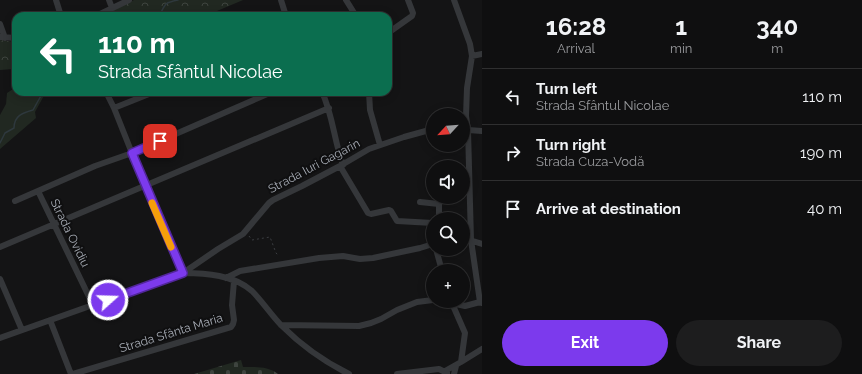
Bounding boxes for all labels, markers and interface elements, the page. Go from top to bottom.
text: 16:28 [546,12,606,41]
text: 1 [675,12,687,41]
text: 340 [756,12,798,41]
text: 110 m [98,27,176,60]
icon: left [32,28,84,80]
text: Arrival [557,41,595,56]
text: min [670,41,692,56]
text: m [771,41,783,56]
text: Strada Sfântul Nicolae [98,61,283,82]
text: Turn left [536,80,597,98]
icon: left [502,86,524,108]
text: 110 m [802,88,842,106]
text: Strada Sfântul Nicolae [536,98,669,113]
north arrow [426,108,470,152]
map controls [426,108,470,308]
pin [143,124,177,158]
icon: arrive [149,130,171,152]
street label: Strada Iuri Gagarin [266,136,362,196]
text: Turn right [536,136,606,154]
icon: right [502,142,524,164]
text: 190 m [800,144,842,162]
text: Strada Cuza-Vodă [536,154,644,169]
button: sound [426,160,470,204]
street label: Strada Ovidiu [47,197,93,269]
icon: arrive [502,198,524,220]
text: Arrive at destination [536,200,681,218]
text: 40 m [807,200,842,218]
button: search [426,212,470,256]
button: + [426,264,470,308]
position arrow [87,279,129,321]
street label: Strada Sfânta Maria [118,311,224,355]
button: Exit [502,320,668,366]
button: Share [676,320,842,366]

